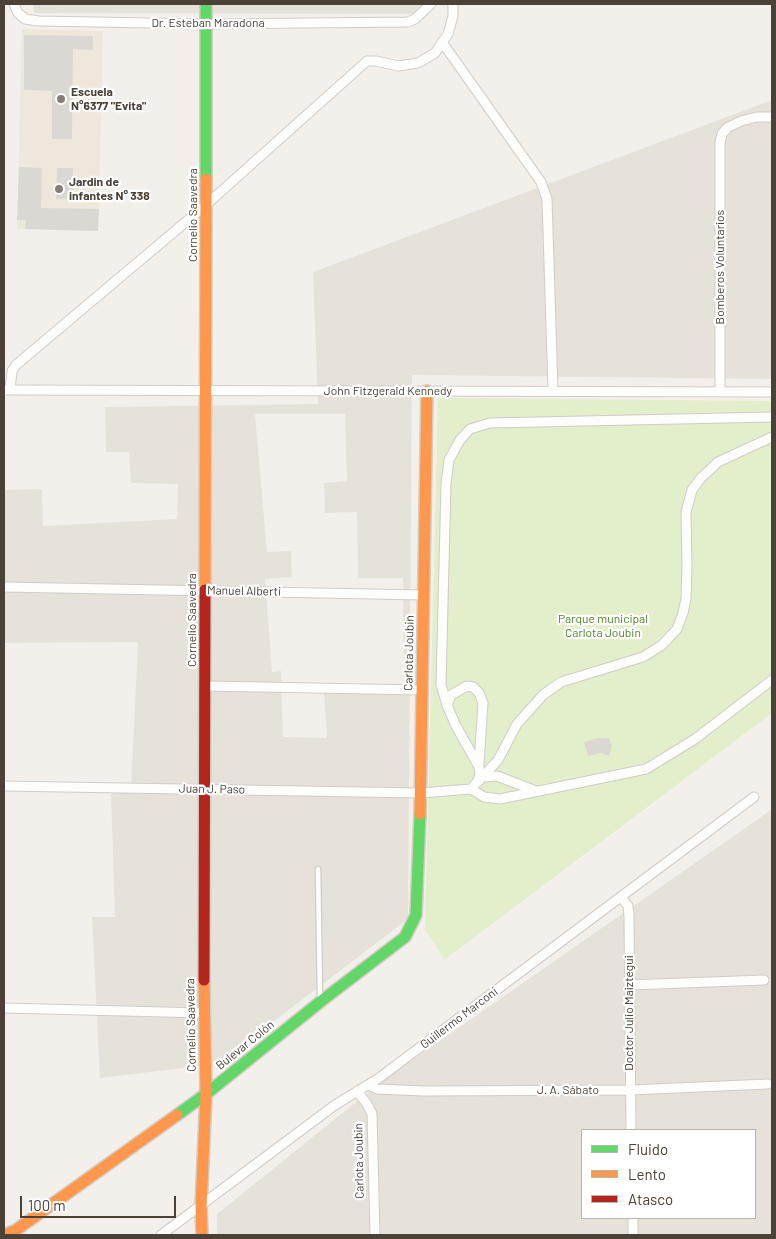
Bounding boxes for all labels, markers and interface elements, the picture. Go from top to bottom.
street label: Dr. Esteban Maradona [151,16,265,30]
place label: Escuela N°6377 "Evita" [71,85,146,113]
marker: Escuela N°6377 "Evita" [55,93,67,105]
street label: Cornelio Saavedra [186,168,200,262]
place label: Jardin de infantes N° 338 [69,175,150,203]
marker: Jardin de infantes N° 338 [53,183,65,195]
street label: Bomberos Voluntarios [713,210,727,324]
street label: John Fitzgerald Kennedy [324,384,452,398]
street label: Cornelio Saavedra [185,573,199,667]
street label: Manuel Alberti [207,583,281,599]
park label: Parque municipal Carlota Joubin [558,612,648,640]
street label: Carlota Joubin [401,615,417,691]
street label: Juan J. Paso [179,781,245,797]
street label: Doctor Julio Maiztegui [622,955,636,1071]
street label: Cornelio Saavedra [183,978,199,1072]
street label: Guillermo Marconi [417,984,501,1052]
street label: Bulevar Colón [213,1017,277,1073]
street label: J. A. Sábato [537,1083,599,1097]
street label: Carlota Joubin [351,1123,367,1199]
legend [581,1129,756,1219]
text: Fluido [628,1140,668,1158]
text: Lento [628,1165,666,1183]
scale bar [22,1186,179,1218]
text: Atasco [628,1190,673,1208]
text: 100 m [28,1196,66,1214]

